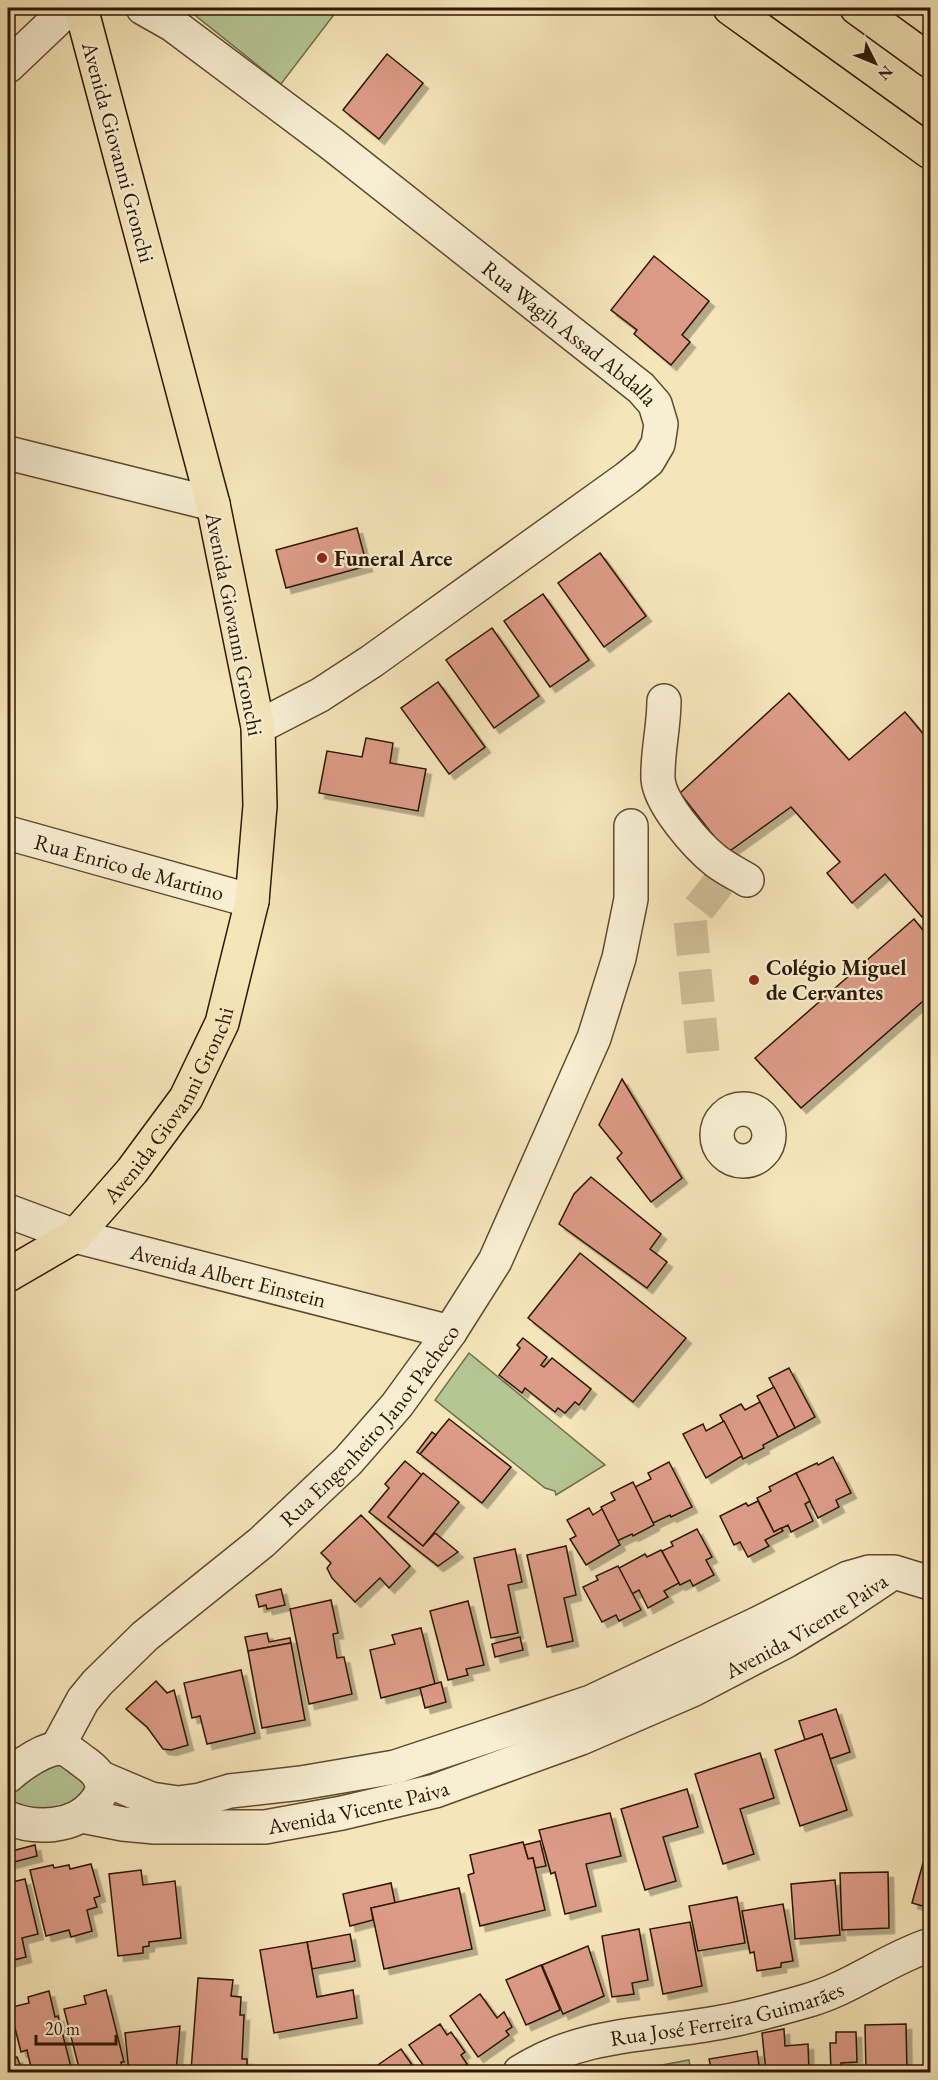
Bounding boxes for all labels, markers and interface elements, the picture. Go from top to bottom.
north arrow [845,33,905,93]
street label: Avenida Giovanni Gronchi [75,38,162,266]
text: N [873,61,898,85]
street label: Rua Wagih Assad Abdalla [476,254,664,412]
street label: Avenida Giovanni Gronchi [198,509,270,738]
place label: Funeral Arce [334,544,452,573]
marker: Funeral Arce [315,551,329,565]
street label: Rua Enrico de Martino [31,827,227,908]
place label: Colégio Miguel de Cervantes [766,953,906,1007]
marker: Colégio Miguel de Cervantes [747,973,761,987]
street label: Avenida Giovanni Gronchi [96,1004,240,1210]
street label: Avenida Albert Einstein [127,1237,330,1315]
street label: Rua Engenheiro Janot Pacheco [273,1319,466,1533]
street label: Avenida Vicente Paiva [719,1566,893,1686]
street label: Avenida Vicente Paiva [264,1773,453,1841]
street label: Rua José Ferreira Guimarães [608,1975,848,2053]
scale bar [36,2008,116,2046]
text: 20 m [45,2017,80,2040]

